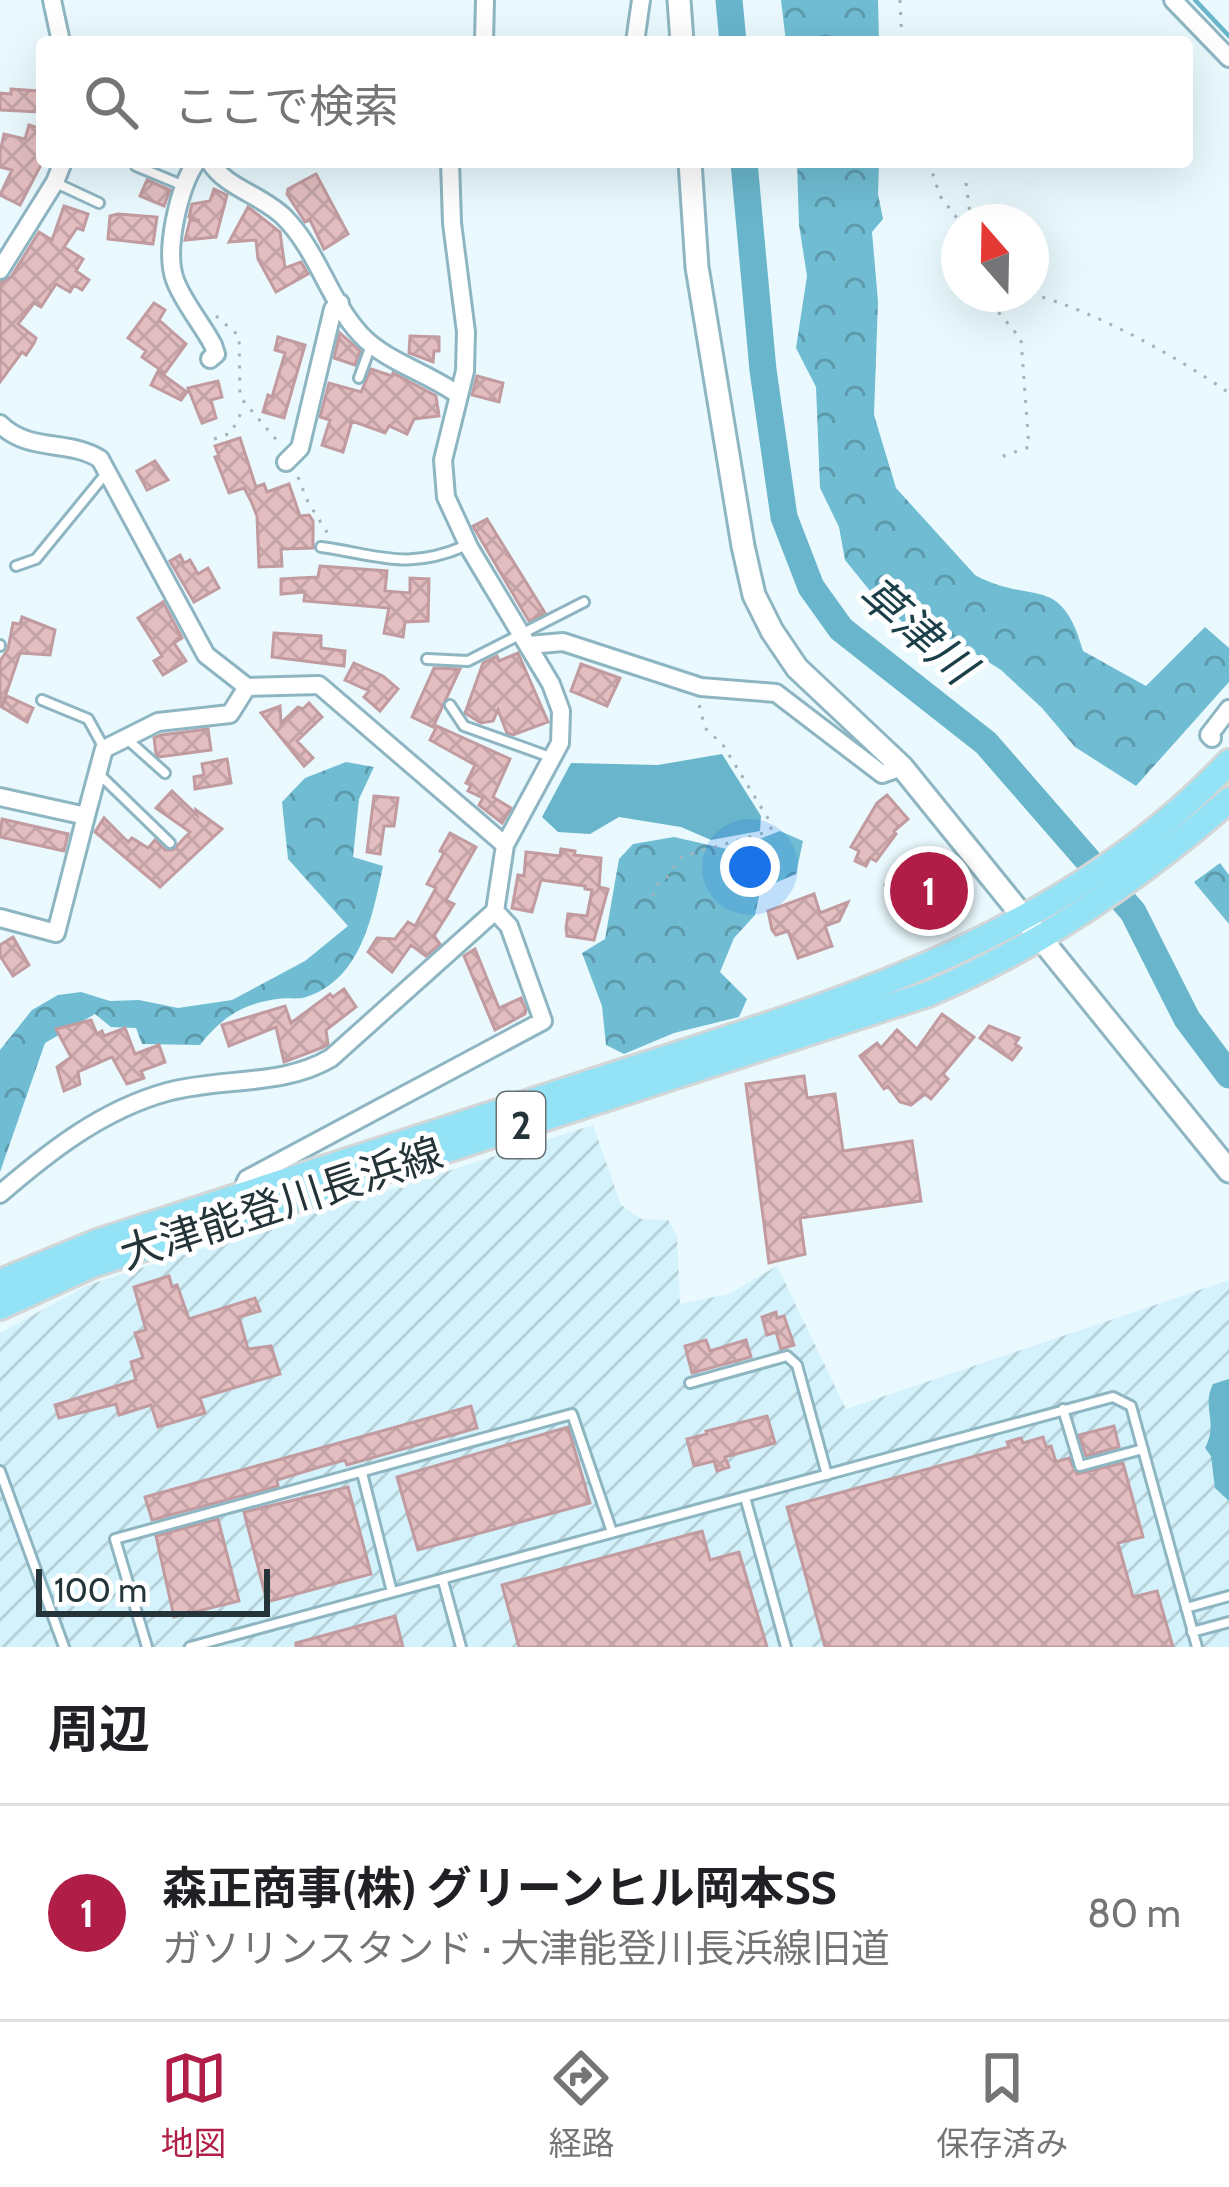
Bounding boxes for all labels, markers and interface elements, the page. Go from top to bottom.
search box [36,36,1193,168]
icon: search [78,69,144,135]
text: ここで検索 [174,79,399,133]
north arrow [941,204,1049,312]
water label: 草津川 [848,565,989,697]
your location [720,837,780,897]
pin: 1 [890,846,968,936]
road number: 2 [497,1092,545,1158]
street label: 大津能登川長浜線 [113,1126,449,1280]
scale bar [36,1563,270,1616]
text: 100 m [54,1570,147,1610]
text: 周辺 [48,1698,150,1760]
text: 森正商事(株) グリーンヒル岡本SS [162,1861,837,1915]
text: 1 [80,1889,94,1937]
text: 80 m [1087,1889,1181,1937]
text: ガソリンスタンド · 大津能登川長浜線旧道 [162,1924,890,1972]
tab: 地図 [161,2045,227,2165]
tab: 経路 [548,2045,614,2165]
tab: 保存済み [936,2045,1068,2165]

